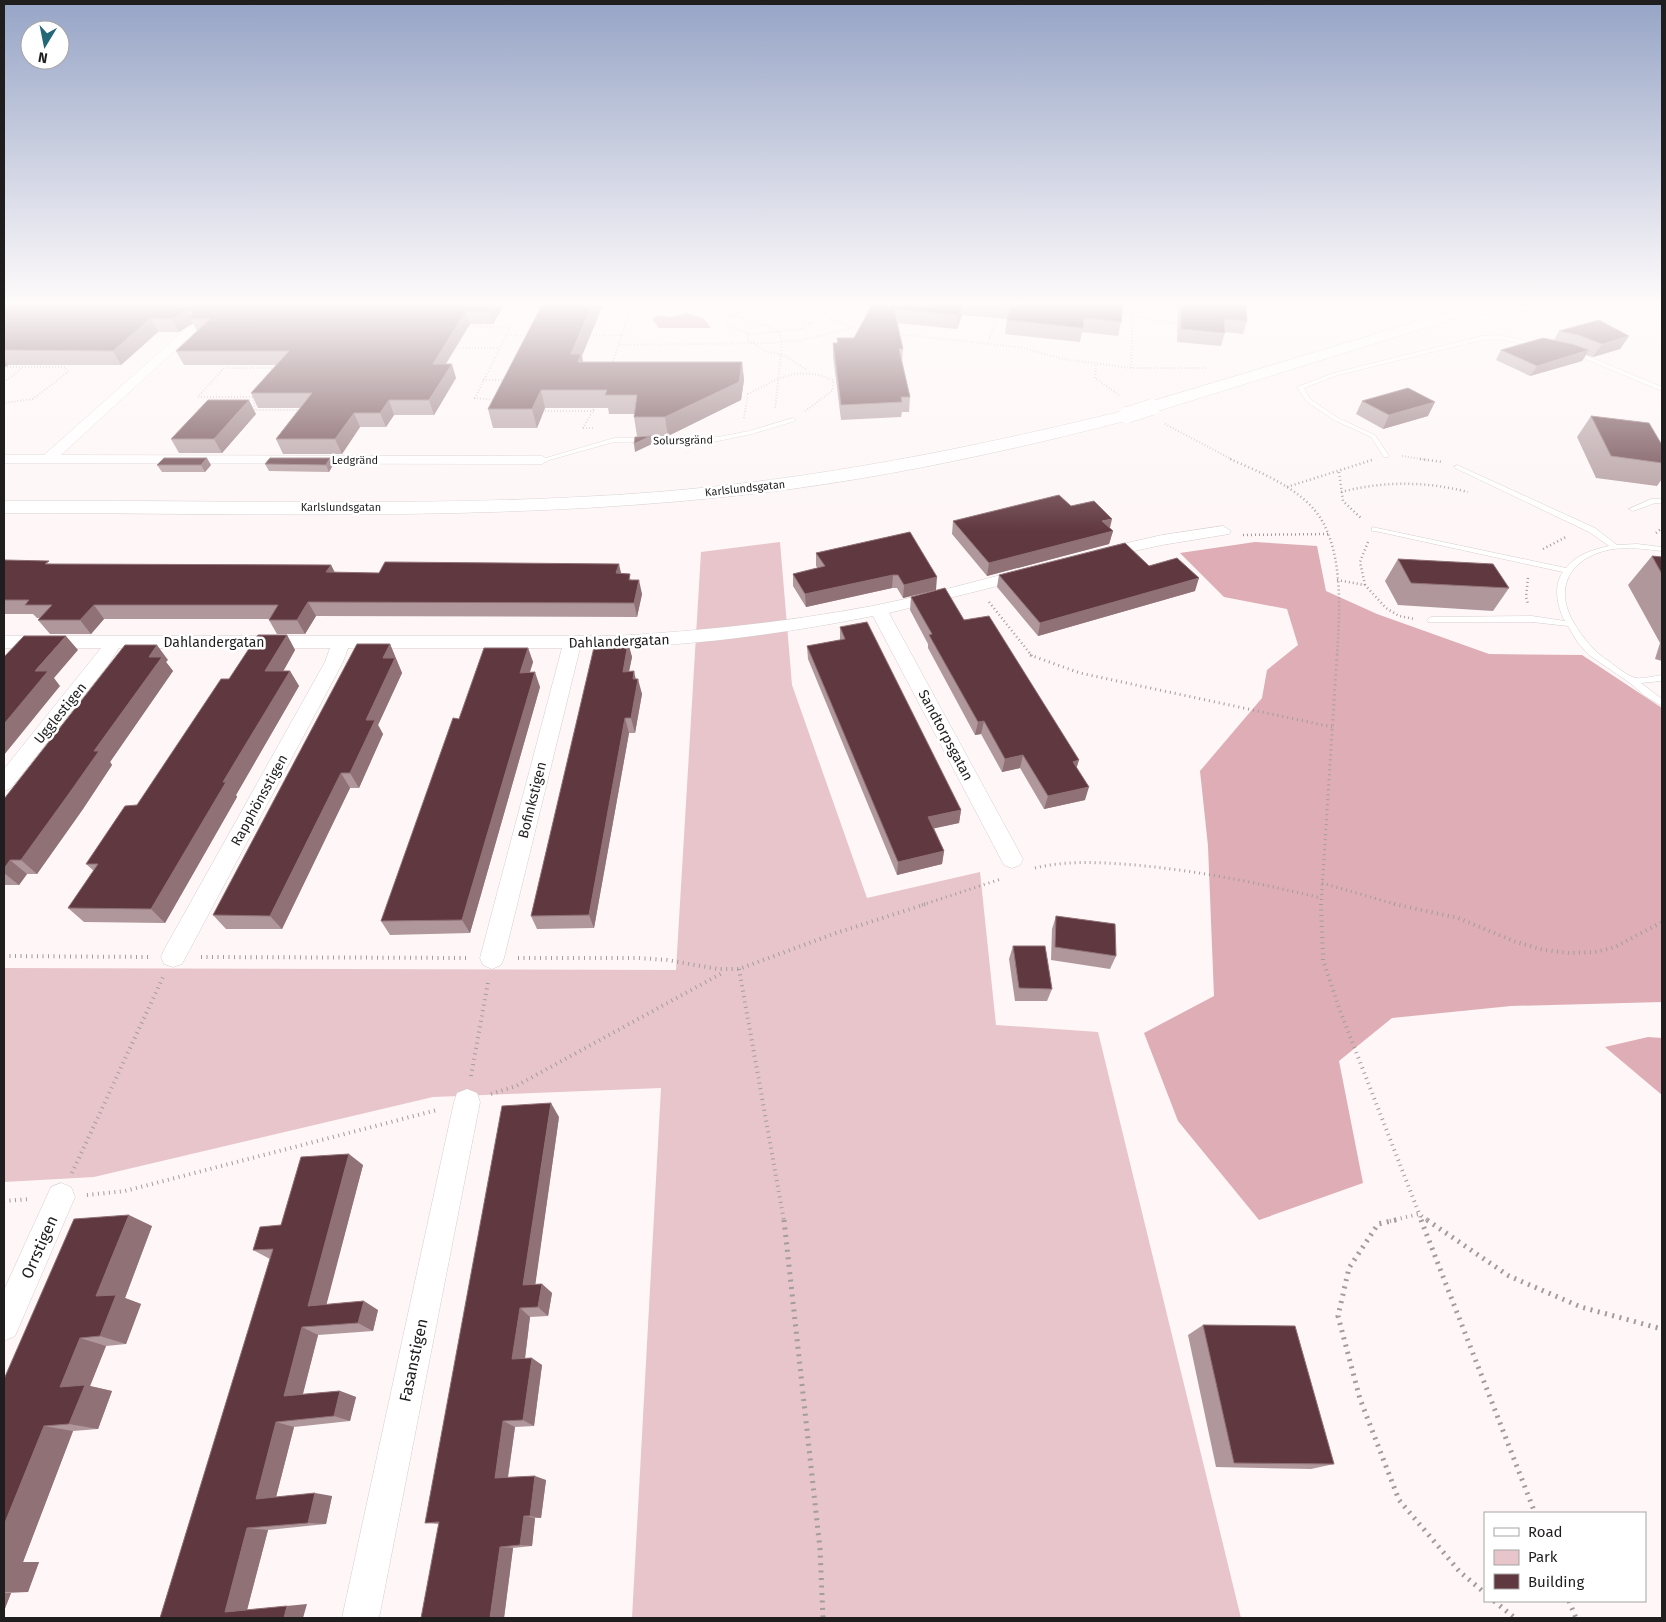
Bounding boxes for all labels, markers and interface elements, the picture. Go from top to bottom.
north arrow [20,20,70,70]
text: N [37,48,49,66]
street label: Solursgränd [653,433,713,448]
street label: Ledgränd [332,454,378,467]
street label: Karlslundsgatan [704,478,786,499]
street label: Karlslundsgatan [301,501,381,514]
street label: Dahlandergatan [568,631,670,652]
street label: Dahlandergatan [163,634,265,651]
street label: Ugglestigen [31,679,90,747]
street label: Sandtorpsgatan [914,687,977,784]
street label: Rapphönsstigen [227,752,292,849]
street label: Bofinkstigen [515,760,550,840]
street label: Orrstigen [17,1213,62,1282]
street label: Fasanstigen [395,1317,432,1404]
legend [1484,1512,1646,1602]
text: Road [1528,1523,1563,1541]
text: Park [1528,1548,1558,1566]
text: Building [1528,1573,1584,1591]

